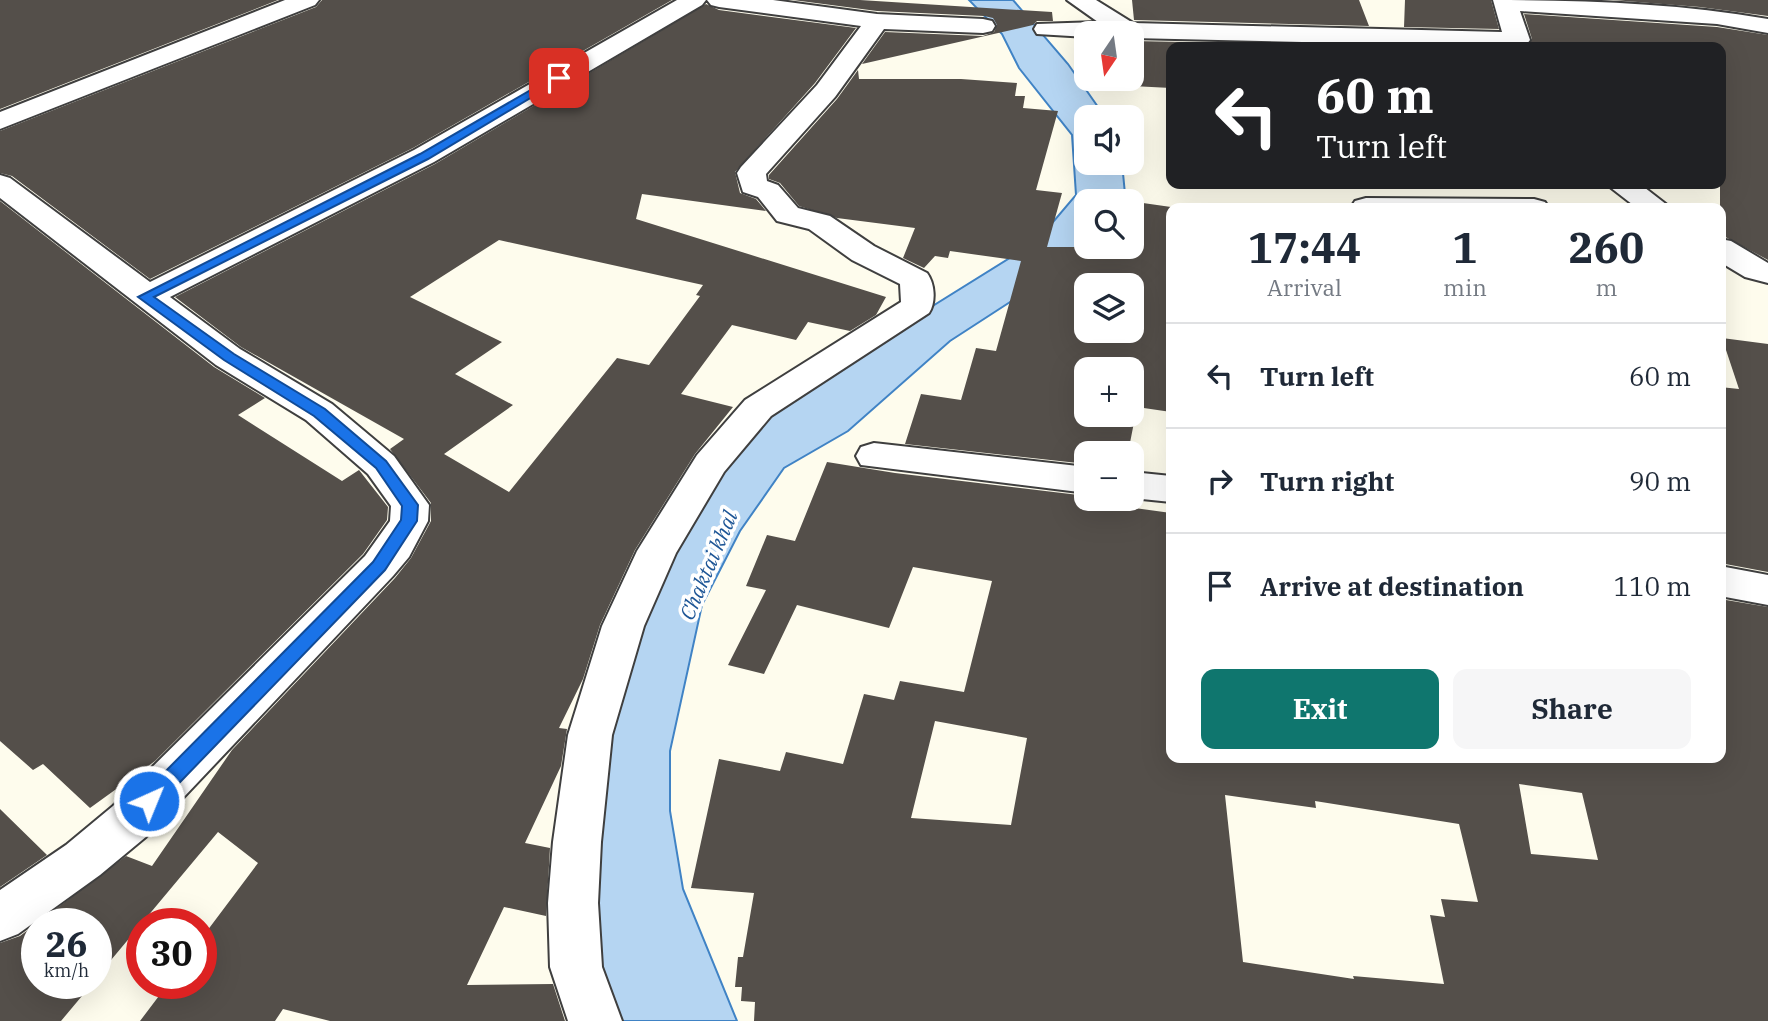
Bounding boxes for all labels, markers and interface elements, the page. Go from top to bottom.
north arrow [1074,21,1144,91]
map controls [1074,21,1144,511]
pin [529,48,589,108]
icon: arrive [540,59,578,97]
text: 60 m [1316,63,1434,126]
icon: left [1201,70,1292,161]
button: sound [1074,105,1144,175]
text: Turn left [1316,125,1447,167]
button: search [1074,189,1144,259]
text: 17:44 [1248,220,1361,275]
text: 1 [1452,220,1478,275]
text: 260 [1569,220,1644,275]
text: Arrival [1267,272,1342,302]
text: min [1443,272,1487,302]
text: m [1595,272,1617,302]
button: layers [1074,273,1144,343]
button: + [1074,357,1144,427]
icon: left [1201,357,1239,395]
text: Turn left [1260,359,1374,393]
text: 60 m [1629,359,1691,393]
button: − [1074,441,1144,511]
icon: right [1201,462,1239,500]
text: Turn right [1260,464,1394,498]
text: 90 m [1629,464,1691,498]
water label: Chaktai khal [672,505,744,624]
icon: arrive [1201,567,1239,605]
text: Arrive at destination [1260,569,1524,603]
text: 110 m [1613,569,1691,603]
button: Exit [1201,669,1439,749]
button: Share [1453,669,1691,749]
position arrow [112,764,186,838]
speed limit sign: 30 [126,908,217,999]
text: 26 [45,921,88,967]
text: km/h [44,959,89,982]

